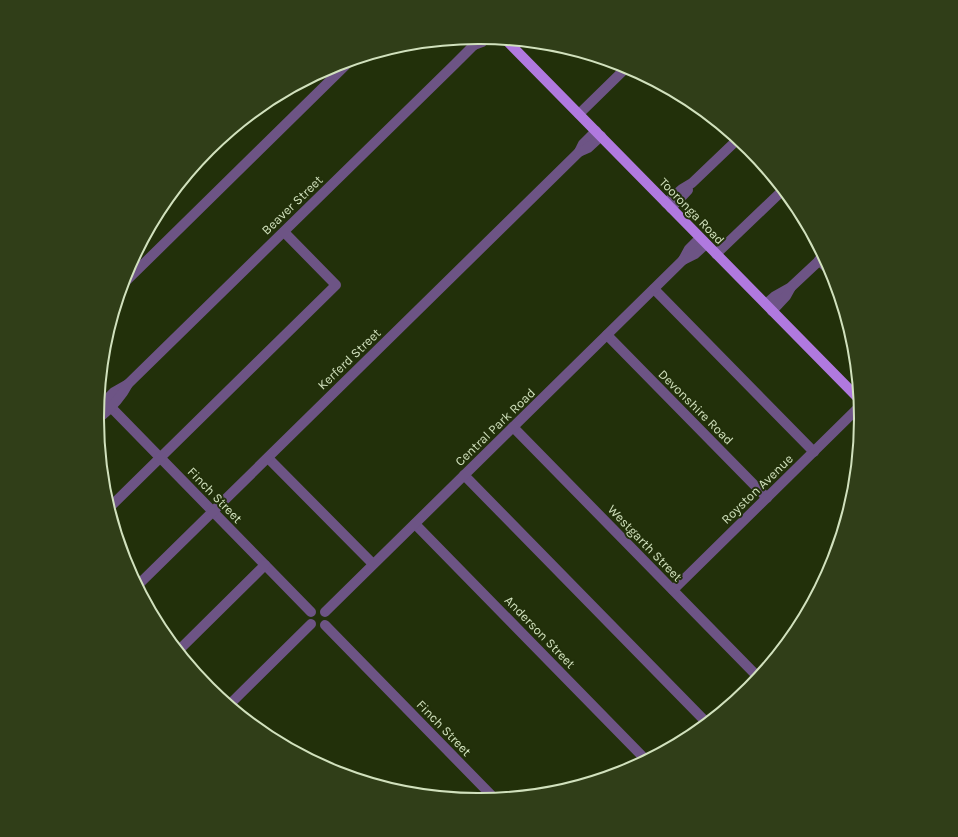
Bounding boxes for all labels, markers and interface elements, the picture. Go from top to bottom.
street label: Beaver Street [259,172,326,238]
street label: Tooronga Road [656,175,728,247]
street label: Kerferd Street [314,325,384,393]
street label: Devonshire Road [655,366,737,448]
street label: Central Park Road [452,385,538,469]
street label: Royston Avenue [718,451,796,527]
street label: Finch Street [185,464,245,526]
street label: Westgarth Street [605,502,685,584]
street label: Anderson Street [502,593,578,671]
street label: Finch Street [414,697,474,759]

